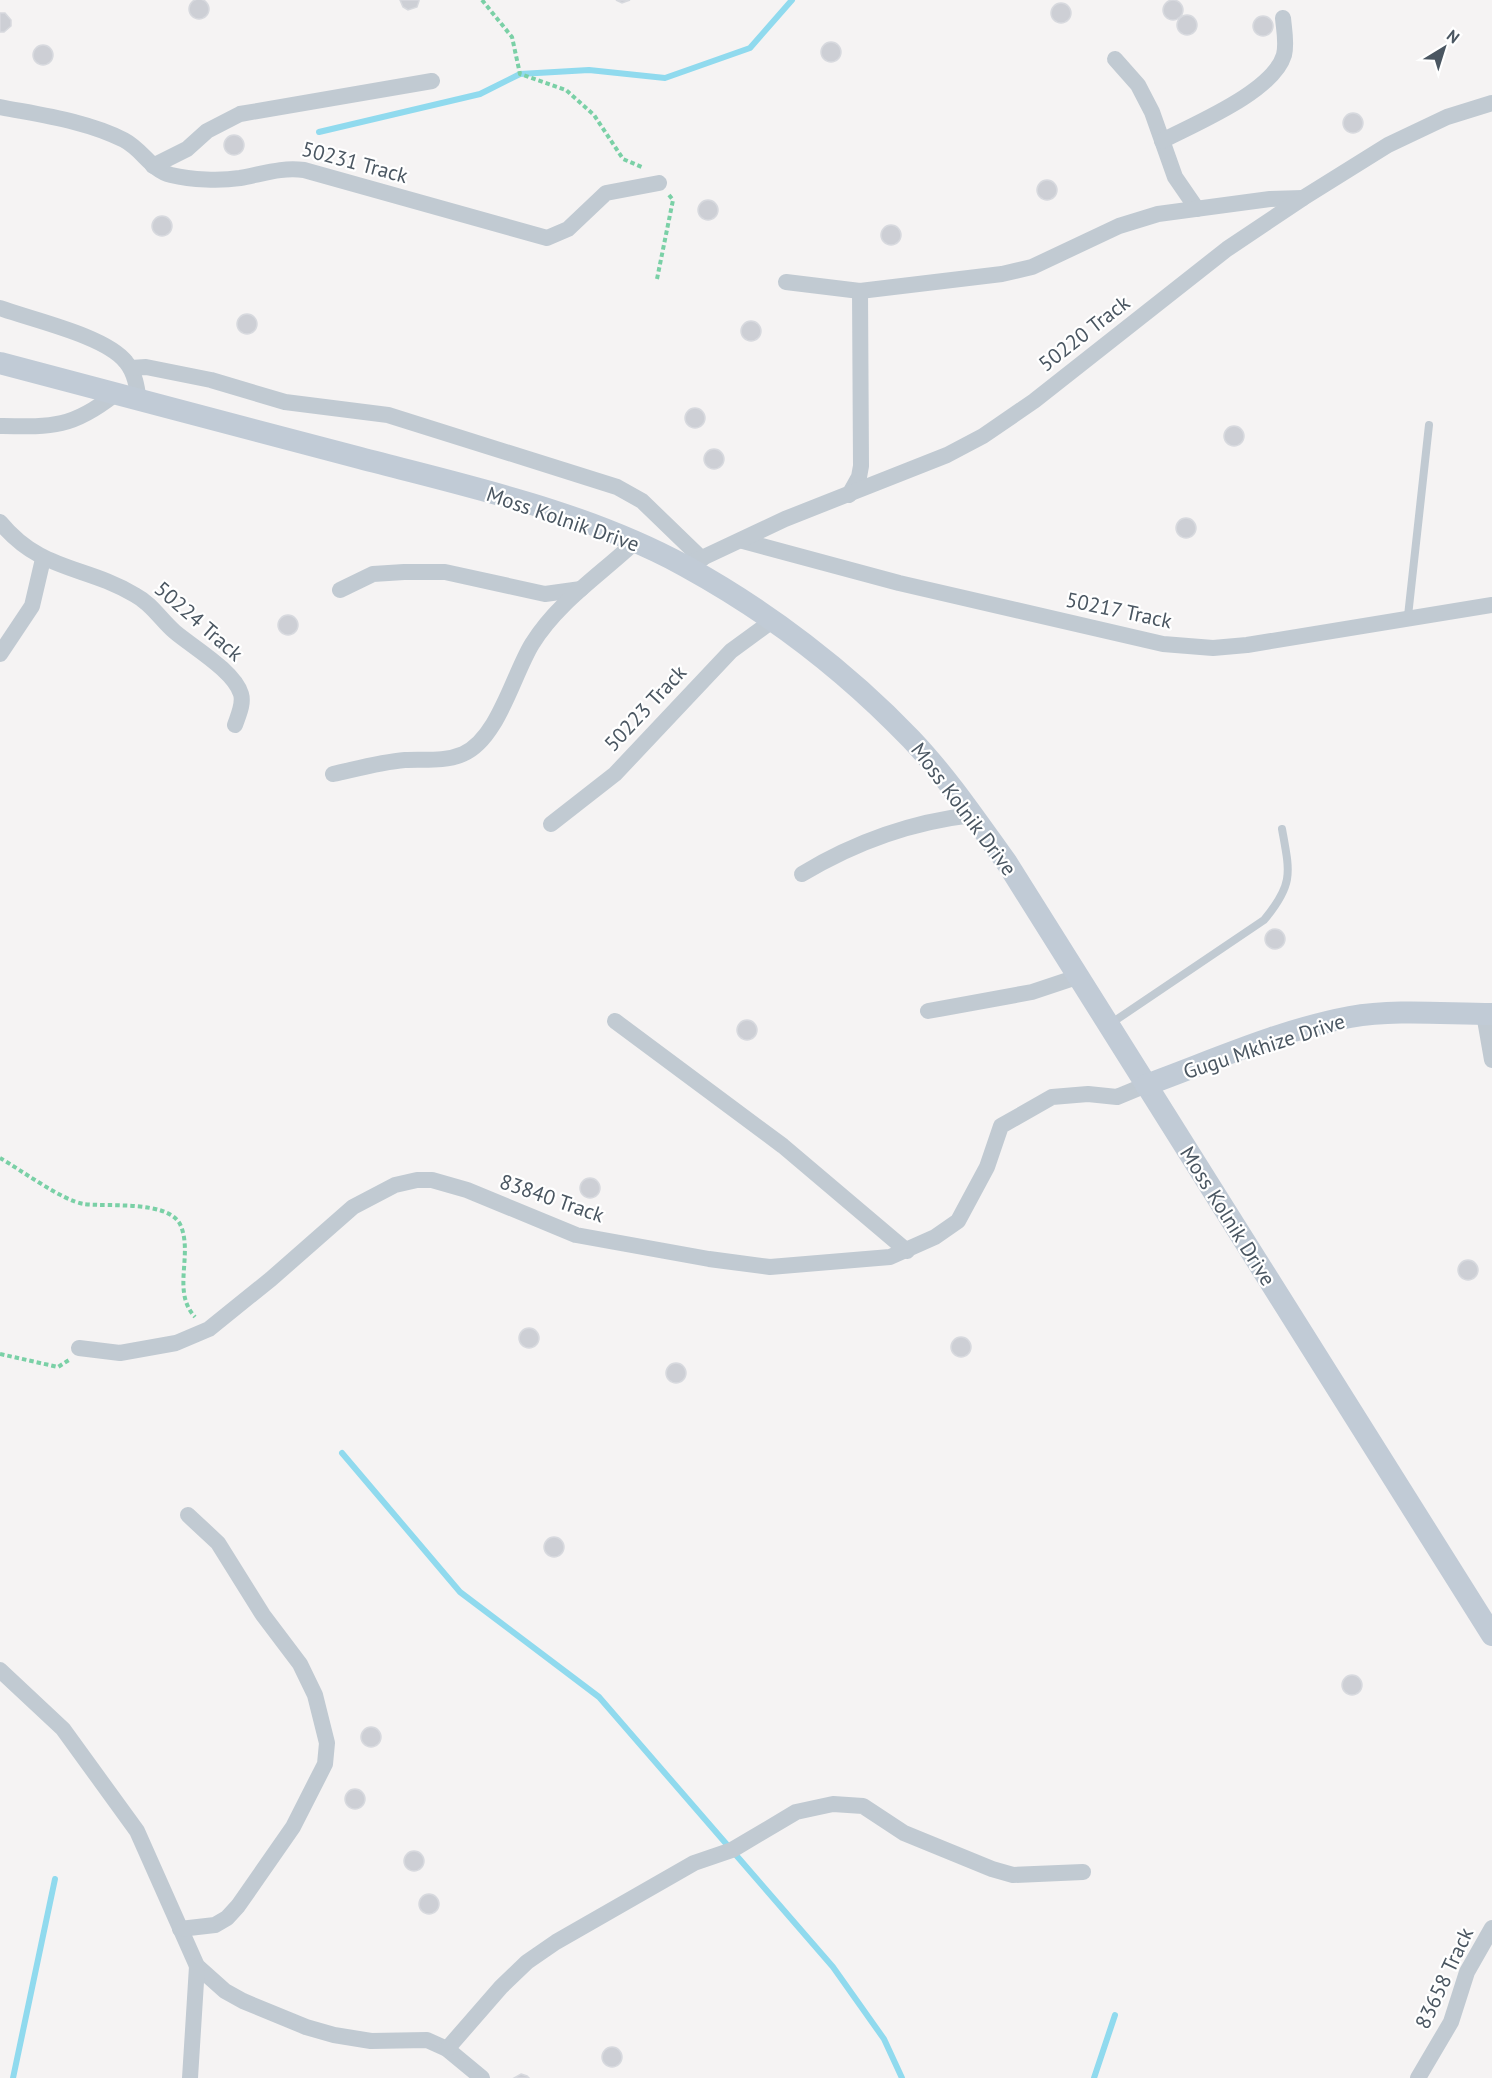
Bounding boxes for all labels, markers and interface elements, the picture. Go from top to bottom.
north arrow [1414,18,1474,78]
text: N [1443,25,1464,47]
street label: 50231 Track [299,135,411,189]
street label: 50220 Track [1033,289,1135,377]
street label: Moss Kolnik Drive [483,480,643,558]
street label: 50224 Track [149,575,249,667]
street label: 50217 Track [1064,586,1174,634]
street label: 50223 Track [598,659,692,757]
street label: Moss Kolnik Drive [905,737,1023,881]
street label: Gugu Mkhize Drive [1180,1007,1348,1085]
street label: Moss Kolnik Drive [1174,1141,1282,1291]
street label: 83840 Track [496,1168,608,1228]
street label: 83658 Track [1409,1923,1479,2033]

